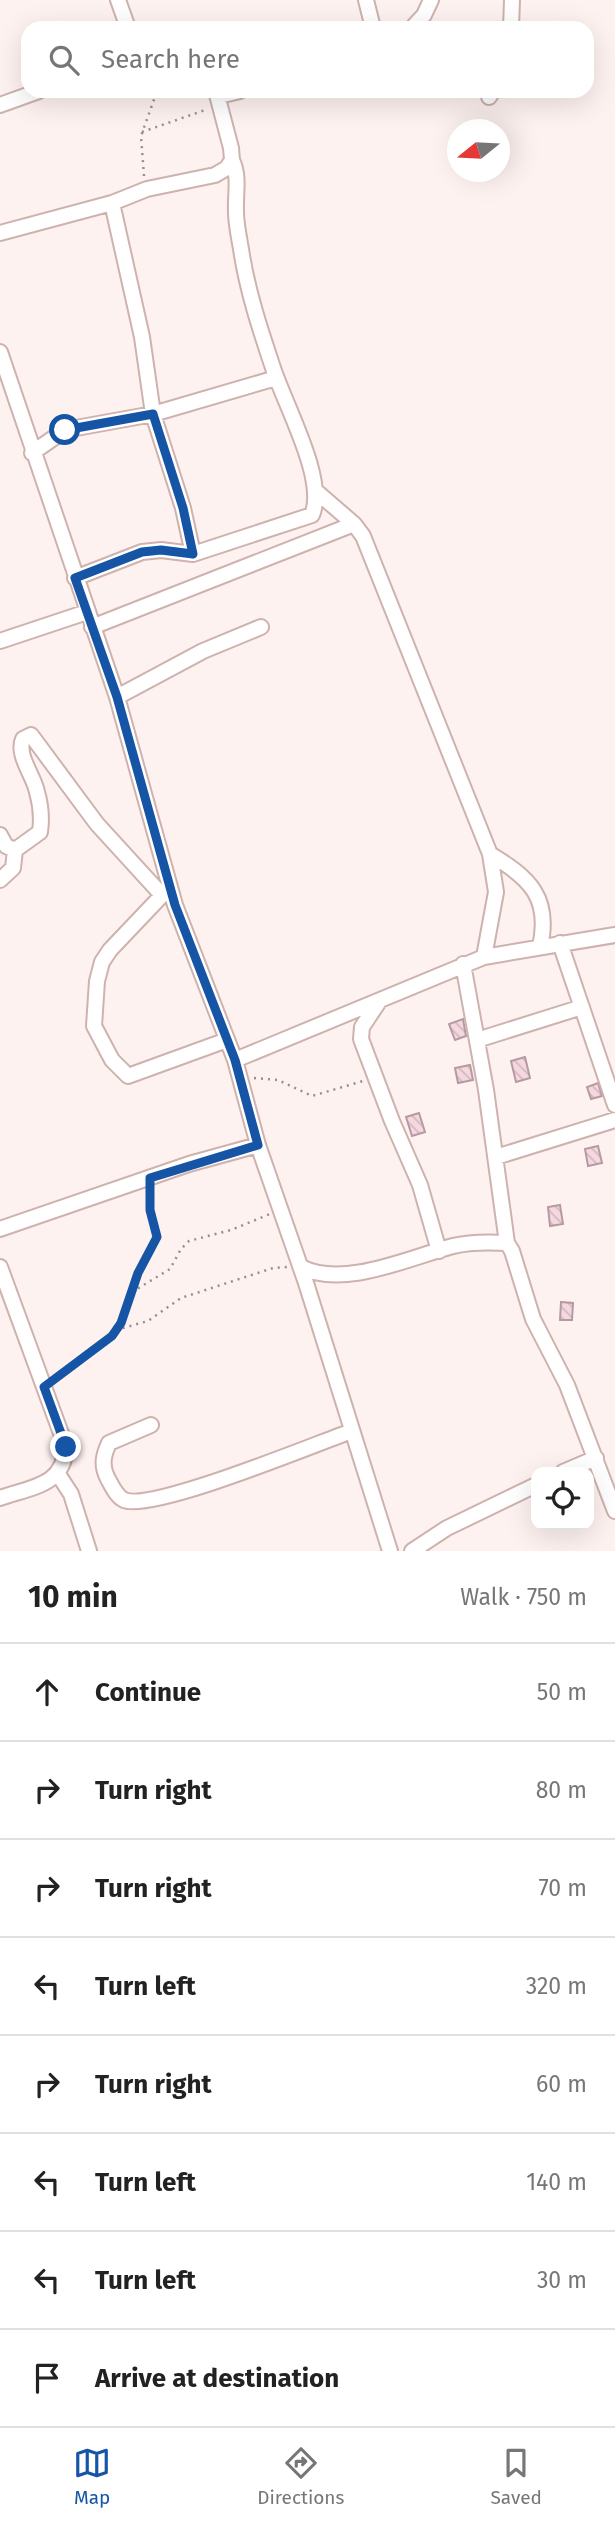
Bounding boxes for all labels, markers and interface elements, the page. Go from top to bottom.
search box [21,21,594,98]
icon: search [45,41,83,79]
text: Search here [101,44,240,75]
north arrow [447,119,510,182]
route start [49,414,80,445]
route end [50,1431,81,1462]
map controls [531,1467,594,1530]
button: locate [531,1467,594,1530]
text: 10 min [28,1579,118,1615]
text: Walk · 750 m [460,1583,587,1611]
icon: ahead [28,1673,66,1711]
text: Continue [95,1677,201,1708]
text: 50 m [537,1678,587,1706]
icon: right [28,1771,66,1809]
text: Turn right [95,1775,212,1806]
text: 80 m [536,1776,587,1804]
icon: right [28,1869,66,1907]
text: Turn right [95,1873,212,1904]
text: 70 m [538,1874,587,1902]
icon: left [28,1967,66,2005]
text: Turn left [95,1971,196,2002]
text: 320 m [526,1972,587,2000]
icon: right [28,2065,66,2103]
text: Turn right [95,2069,212,2100]
text: 60 m [536,2070,587,2098]
icon: left [28,2163,66,2201]
text: Turn left [95,2167,196,2198]
text: 140 m [526,2168,587,2196]
icon: left [28,2261,66,2299]
text: Turn left [95,2265,196,2296]
text: 30 m [537,2266,587,2294]
icon: arrive [28,2359,66,2397]
text: Arrive at destination [95,2363,339,2394]
tab: Map [73,2444,111,2509]
tab: Directions [257,2444,344,2509]
tab: Saved [491,2444,542,2509]

